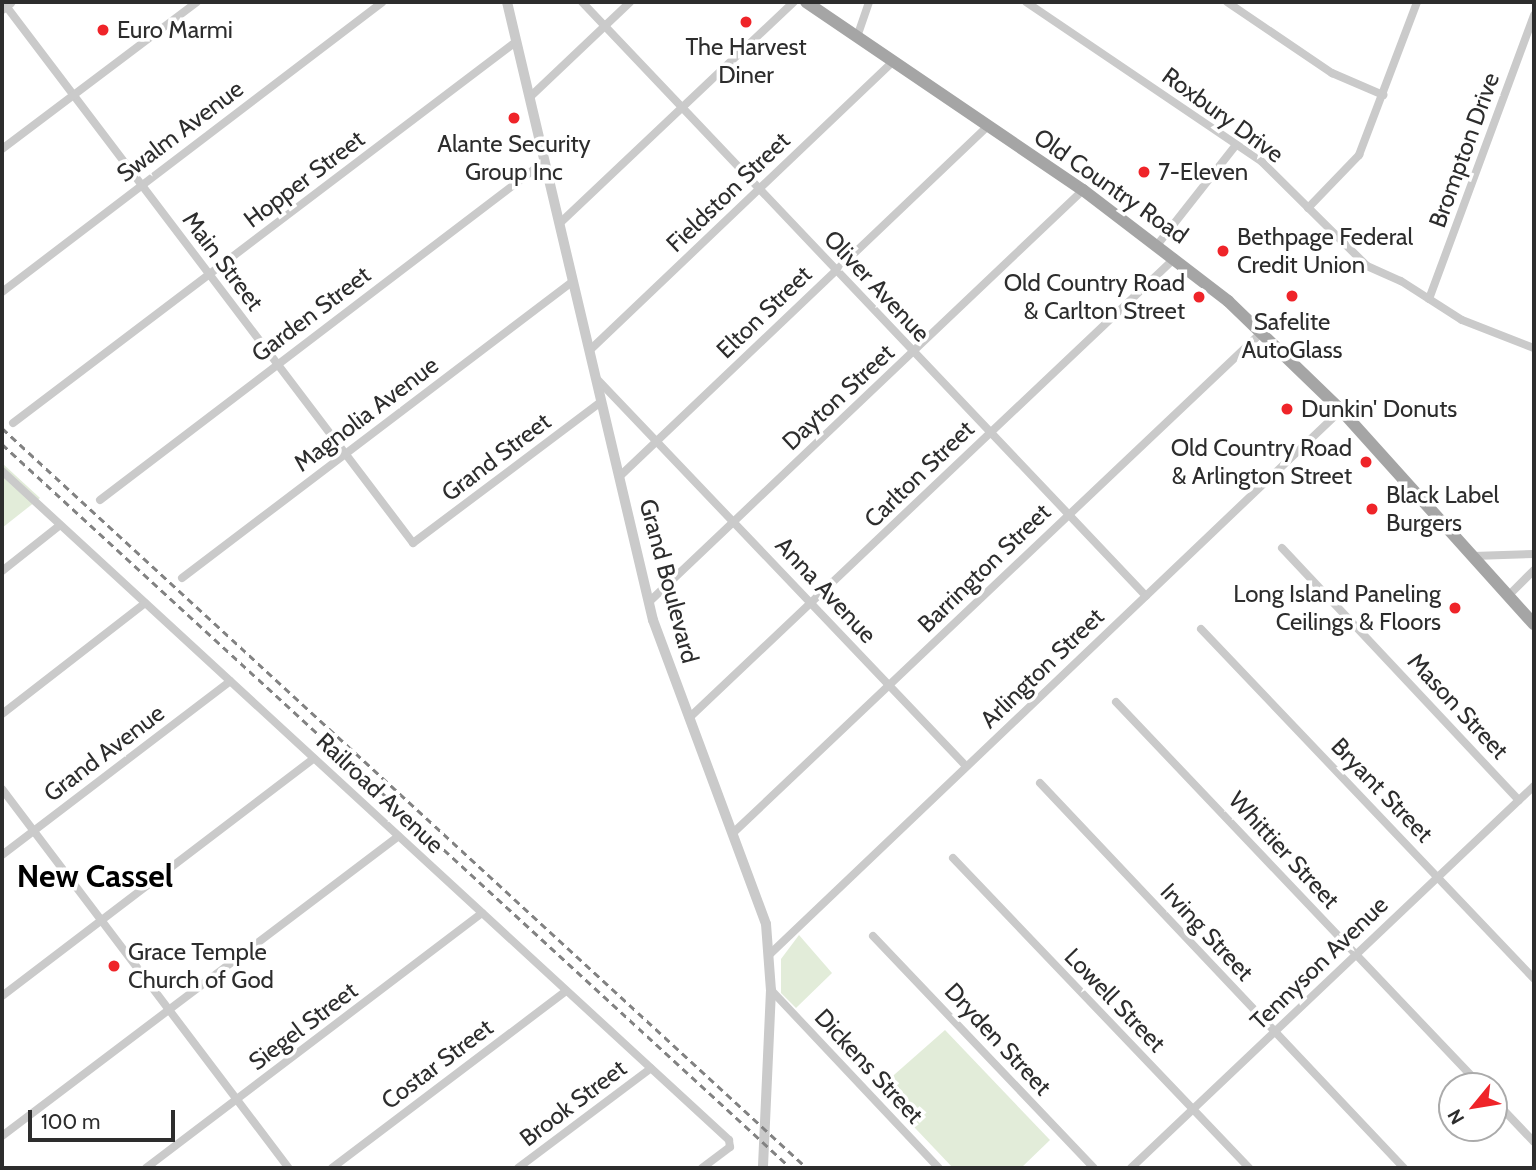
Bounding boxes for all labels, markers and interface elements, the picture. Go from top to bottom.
marker: The Harvest Diner [738,14,754,30]
place label: Euro Marmi [117,16,233,44]
marker: Euro Marmi [95,22,111,38]
place label: The Harvest Diner [685,33,807,89]
street label: Roxbury Drive [1157,61,1289,169]
street label: Brompton Drive [1423,69,1505,231]
street label: Swalm Avenue [111,74,249,188]
marker: Alante Security Group Inc [506,110,522,126]
street label: Old Country Road [1028,122,1194,250]
street label: Hopper Street [238,124,370,234]
street label: Fieldston Street [660,126,796,258]
place label: Alante Security Group Inc [437,130,591,186]
place label: 7-Eleven [1158,158,1248,186]
marker: 7-Eleven [1136,164,1152,180]
street label: Main Street [176,206,270,316]
place label: Bethpage Federal Credit Union [1237,223,1413,279]
street label: Oliver Avenue [818,224,936,348]
marker: Bethpage Federal Credit Union [1215,243,1231,259]
street label: Garden Street [246,260,376,368]
street label: Elton Street [711,260,817,364]
place label: Old Country Road & Carlton Street [1004,269,1185,325]
marker: Safelite AutoGlass [1284,288,1300,304]
marker: Old Country Road & Carlton Street [1191,289,1207,305]
place label: Safelite AutoGlass [1241,308,1343,364]
street label: Dayton Street [776,338,900,456]
street label: Magnolia Avenue [288,350,444,478]
place label: Dunkin' Donuts [1301,395,1457,423]
marker: Dunkin' Donuts [1279,401,1295,417]
street label: Grand Street [436,407,556,507]
street label: Carlton Street [858,415,980,533]
place label: Old Country Road & Arlington Street [1171,434,1352,490]
marker: Old Country Road & Arlington Street [1358,454,1374,470]
place label: Black Label Burgers [1386,481,1499,537]
street label: Grand Boulevard [633,496,705,666]
street label: Barrington Street [912,497,1056,639]
marker: Black Label Burgers [1364,501,1380,517]
street label: Anna Avenue [770,531,882,649]
place label: Long Island Paneling Ceilings & Floors [1233,580,1441,636]
marker: Long Island Paneling Ceilings & Floors [1447,600,1463,616]
street label: Arlington Street [974,602,1110,734]
street label: Mason Street [1402,647,1514,765]
street label: Grand Avenue [38,698,170,808]
street label: Railroad Avenue [310,727,450,859]
street label: Bryant Street [1325,732,1439,848]
street label: Whittier Street [1223,786,1345,914]
district label: New Cassel [17,857,173,895]
street label: Irving Street [1155,877,1259,987]
street label: Tennyson Avenue [1244,890,1394,1036]
place label: Grace Temple Church of God [128,938,274,994]
street label: Lowell Street [1059,942,1171,1058]
marker: Grace Temple Church of God [106,958,122,974]
street label: Siegel Street [243,976,363,1076]
street label: Dryden Street [939,977,1057,1101]
street label: Dickens Street [809,1003,929,1129]
street label: Costar Street [376,1013,498,1115]
street label: Brook Street [514,1054,632,1152]
north arrow [1438,1072,1508,1142]
scale bar [32,1096,178,1140]
text: N [1443,1105,1469,1128]
text: 100 m [41,1109,100,1134]

